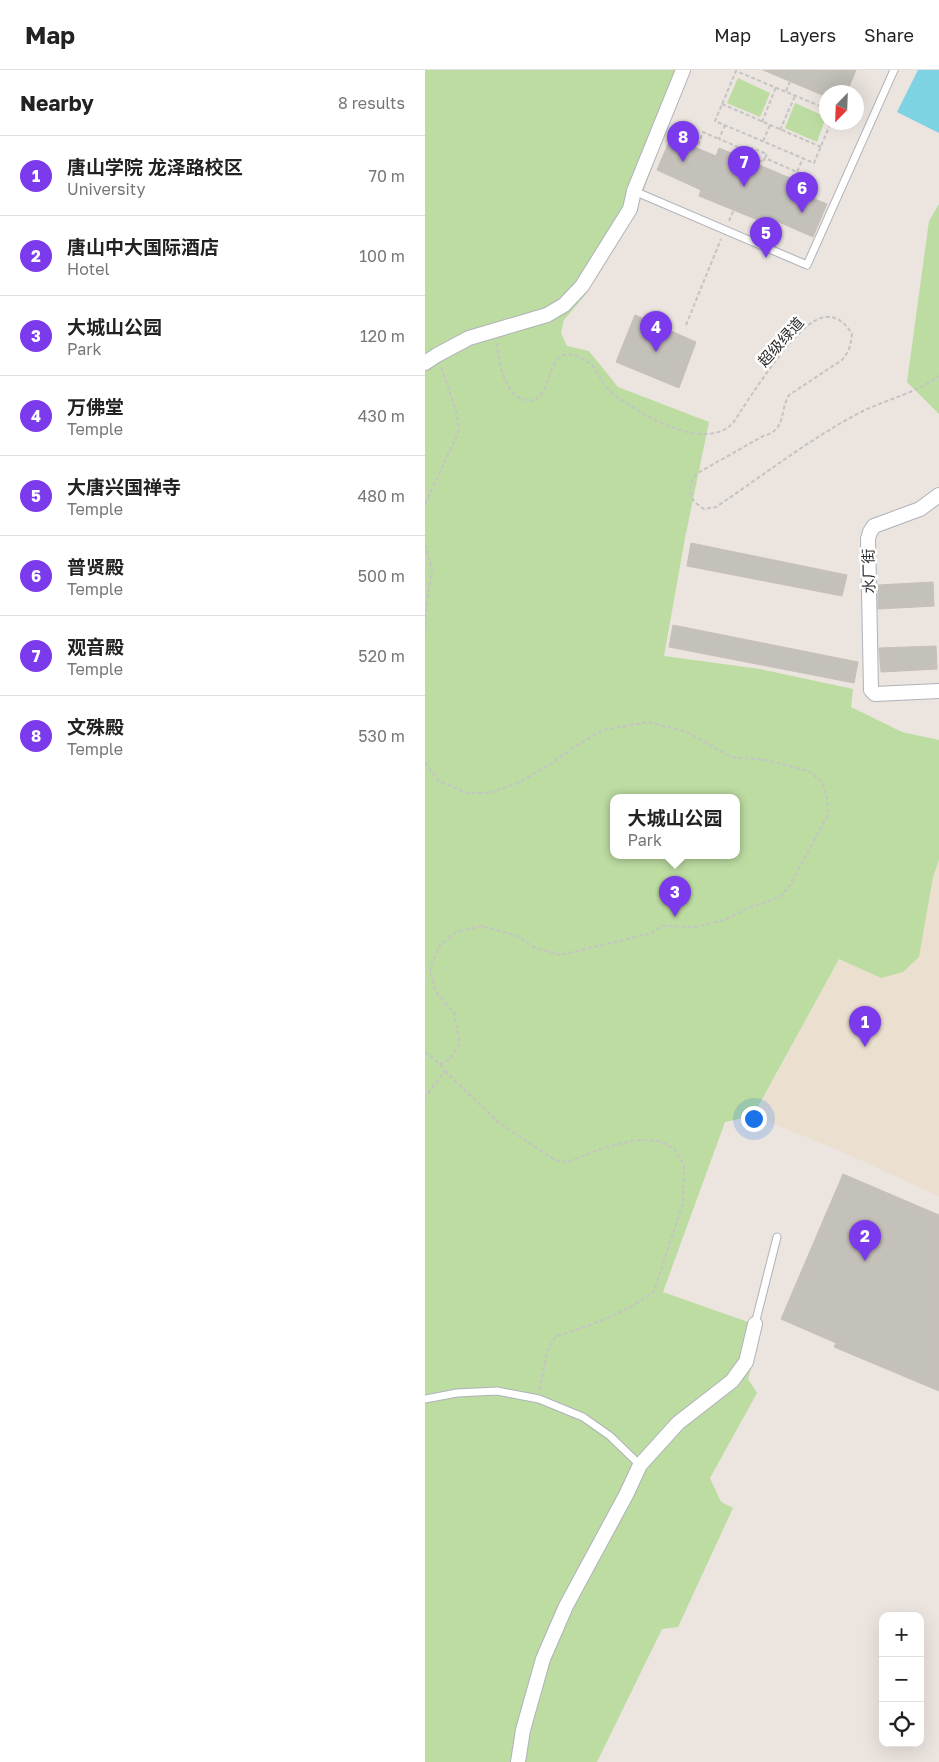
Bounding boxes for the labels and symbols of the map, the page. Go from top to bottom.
north arrow [819,85,864,130]
pin: 8 [667,121,699,162]
pin: 7 [728,146,760,187]
pin: 6 [786,172,818,213]
pin: 5 [750,217,782,258]
pin: 4 [640,311,672,352]
street label: 超级绿道 [753,313,807,370]
street label: 水厂街 [859,548,877,594]
pin: 3 [659,876,691,917]
pin: 1 [849,1006,881,1047]
your location [741,1106,767,1132]
pin: 2 [849,1220,881,1261]

